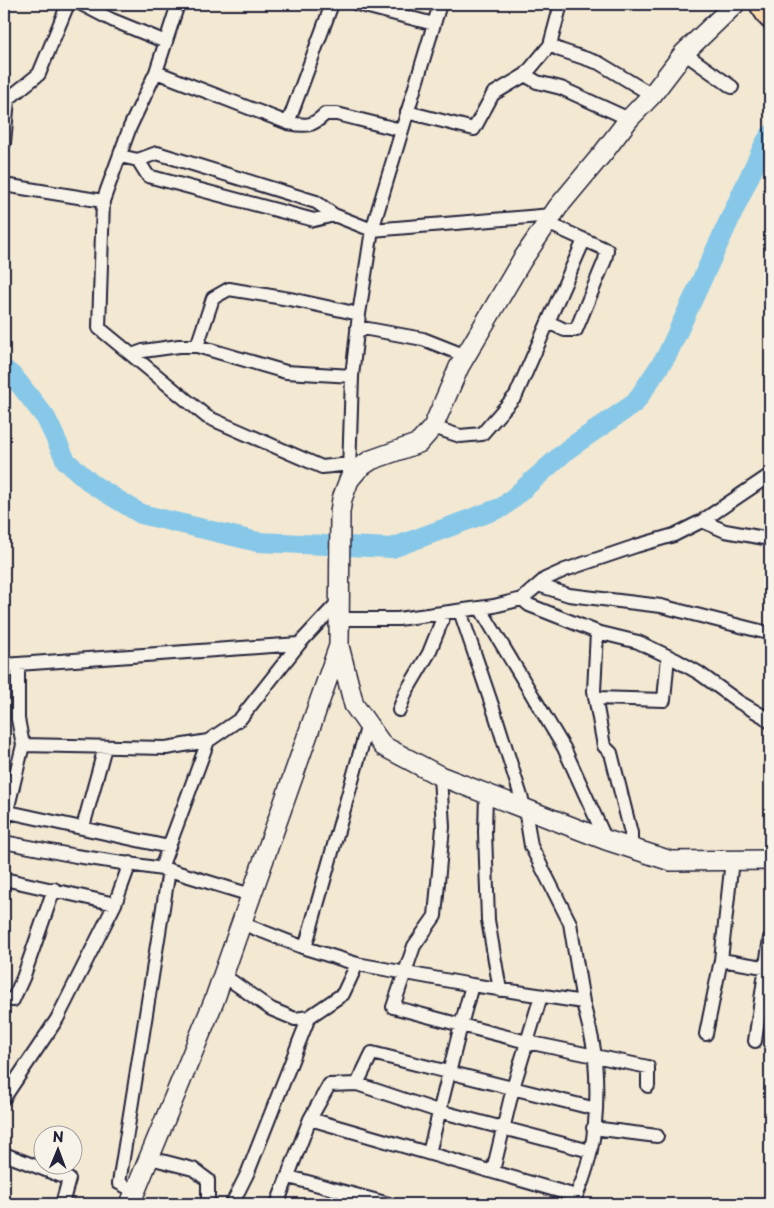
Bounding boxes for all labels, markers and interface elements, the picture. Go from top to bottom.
north arrow [32,1126,82,1176]
text: N [53,1126,64,1147]

